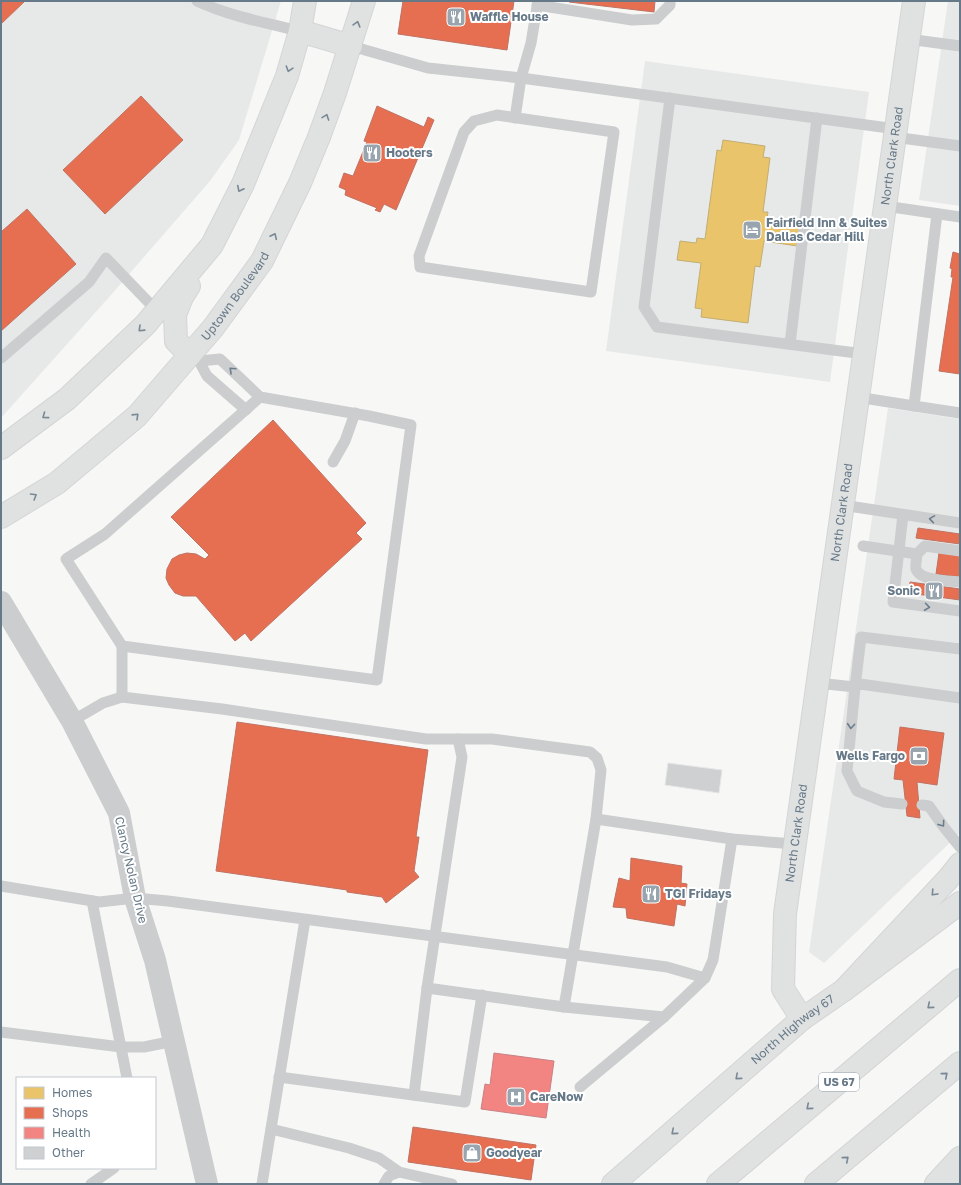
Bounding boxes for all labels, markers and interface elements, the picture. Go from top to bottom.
restaurant icon: Waffle House [445,6,467,28]
place label: Waffle House [470,9,549,24]
one-way arrow [352,20,361,27]
one-way arrow [285,65,294,72]
street label: North Clark Road [877,106,906,206]
one-way arrow [322,113,330,120]
restaurant icon: Hooters [361,142,383,164]
place label: Hooters [386,145,433,160]
one-way arrow [237,185,245,192]
place label: Fairfield Inn & Suites Dallas Cedar Hill [766,215,888,244]
hotel icon: Fairfield Inn & Suites Dallas Cedar Hill [741,219,763,241]
one-way arrow [270,233,277,240]
street label: Uptown Boulevard [198,249,272,343]
one-way arrow [138,324,146,332]
one-way arrow [229,367,237,375]
one-way arrow [42,411,49,418]
one-way arrow [131,413,139,421]
street label: North Clark Road [827,462,856,563]
one-way arrow [30,494,37,501]
one-way arrow [929,515,935,524]
restaurant icon: Sonic [923,580,945,602]
place label: Sonic [887,583,920,598]
one-way arrow [923,602,930,611]
one-way arrow [847,723,856,729]
bank icon: Wells Fargo [908,745,930,767]
place label: Wells Fargo [836,748,905,763]
street label: North Clark Road [782,783,810,883]
street label: Clancy Nolan Drive [112,815,151,925]
one-way arrow [937,820,944,827]
restaurant icon: TGI Fridays [640,883,662,905]
place label: TGI Fridays [665,886,732,901]
one-way arrow [932,888,939,896]
street label: North Highway 67 [748,991,837,1067]
one-way arrow [928,1001,935,1008]
one-way arrow [735,1072,742,1079]
road number: US 67 [819,1073,859,1091]
one-way arrow [941,1073,948,1080]
legend [16,1077,156,1169]
text: Homes [52,1085,92,1100]
hospital icon: CareNow [505,1086,527,1108]
place label: CareNow [530,1089,583,1104]
one-way arrow [807,1103,814,1110]
text: Shops [52,1105,88,1120]
text: Health [52,1125,91,1140]
one-way arrow [671,1128,678,1135]
shop icon: Goodyear [461,1142,483,1164]
text: Other [52,1145,85,1160]
place label: Goodyear [486,1145,543,1160]
one-way arrow [841,1156,849,1163]

